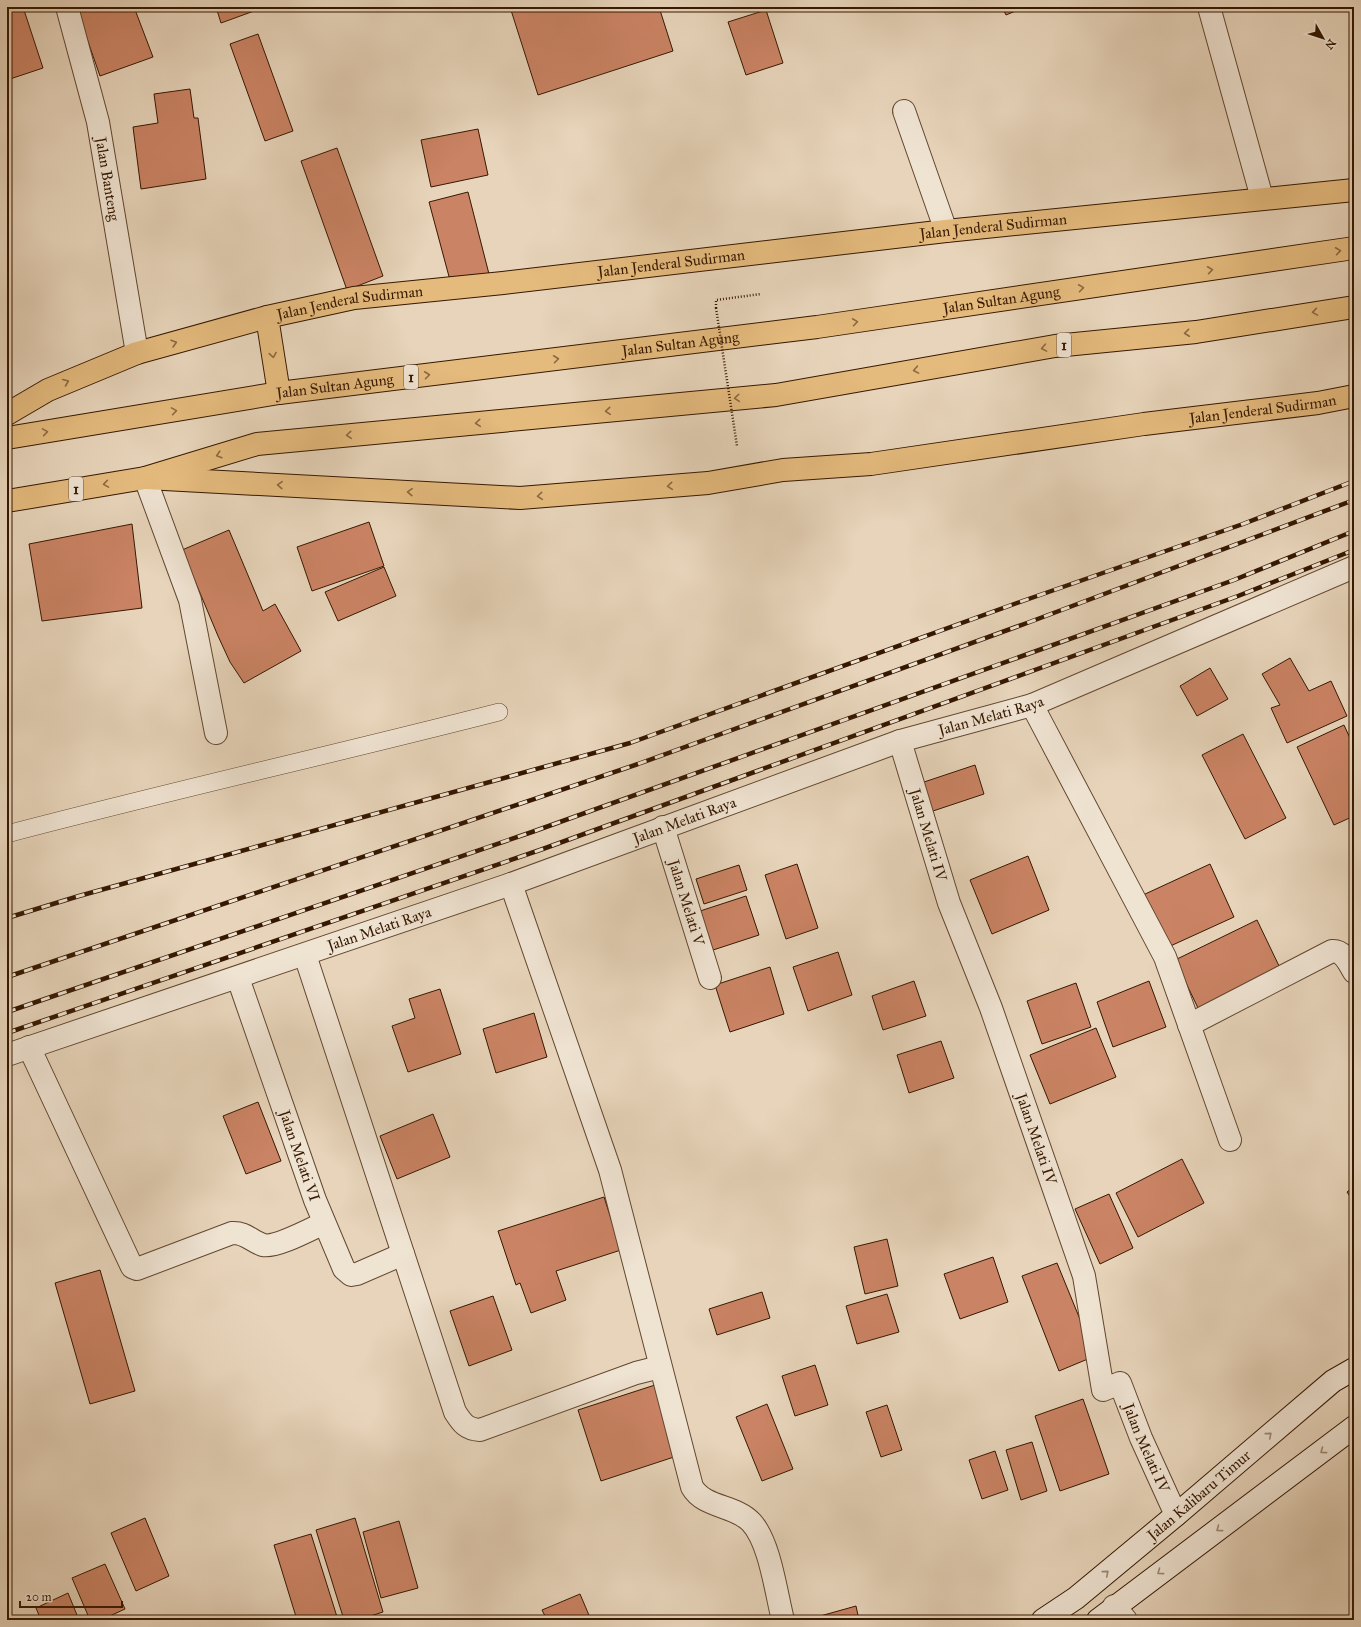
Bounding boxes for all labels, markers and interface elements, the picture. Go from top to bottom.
north arrow [1303,18,1343,58]
text: N [1322,36,1338,52]
street label: Jalan Banteng [90,134,124,223]
street label: Jalan Jenderal Sudirman [917,210,1068,244]
street label: Jalan Jenderal Sudirman [595,246,746,282]
one-way arrow [1335,247,1341,256]
one-way arrow [1207,266,1213,275]
street label: Jalan Jenderal Sudirman [273,282,424,325]
street label: Jalan Sultan Agung [940,282,1062,319]
one-way arrow [1078,285,1084,293]
one-way arrow [1312,307,1318,316]
one-way arrow [852,318,858,327]
street label: Jalan Sultan Agung [619,328,741,361]
one-way arrow [1184,328,1190,337]
road number: 1 [1057,333,1071,357]
one-way arrow [171,339,178,347]
one-way arrow [1041,343,1047,352]
one-way arrow [268,352,277,358]
one-way arrow [553,355,559,364]
road number: 1 [404,365,418,389]
one-way arrow [913,366,919,374]
street label: Jalan Sultan Agung [273,370,395,403]
one-way arrow [424,371,430,380]
one-way arrow [62,379,69,387]
street label: Jalan Jenderal Sudirman [1186,391,1338,429]
one-way arrow [734,394,740,403]
one-way arrow [605,406,611,415]
one-way arrow [171,407,177,416]
one-way arrow [475,418,481,427]
one-way arrow [42,428,49,437]
one-way arrow [346,430,352,439]
one-way arrow [216,450,223,459]
road number: 1 [69,477,83,501]
one-way arrow [103,480,109,488]
one-way arrow [277,481,283,490]
one-way arrow [667,481,673,490]
one-way arrow [407,488,413,496]
one-way arrow [537,491,543,500]
street label: Jalan Melati Raya [934,692,1047,741]
street label: Jalan Melati IV [904,785,951,884]
street label: Jalan Melati Raya [629,793,739,849]
street label: Jalan Melati V [663,855,708,948]
street label: Jalan Melati Raya [323,903,434,956]
street label: Jalan Melati IV [1011,1089,1061,1188]
street label: Jalan Melati VI [274,1106,324,1204]
street label: Jalan Melati IV [1118,1399,1174,1496]
one-way arrow [1264,1433,1272,1440]
street label: Jalan Kalibaru Timur [1142,1446,1255,1546]
one-way arrow [1320,1446,1327,1453]
one-way arrow [1217,1524,1224,1531]
one-way arrow [1158,1568,1165,1575]
one-way arrow [1101,1570,1108,1577]
scale bar [20,1583,122,1609]
text: 20 m [26,1590,52,1604]

